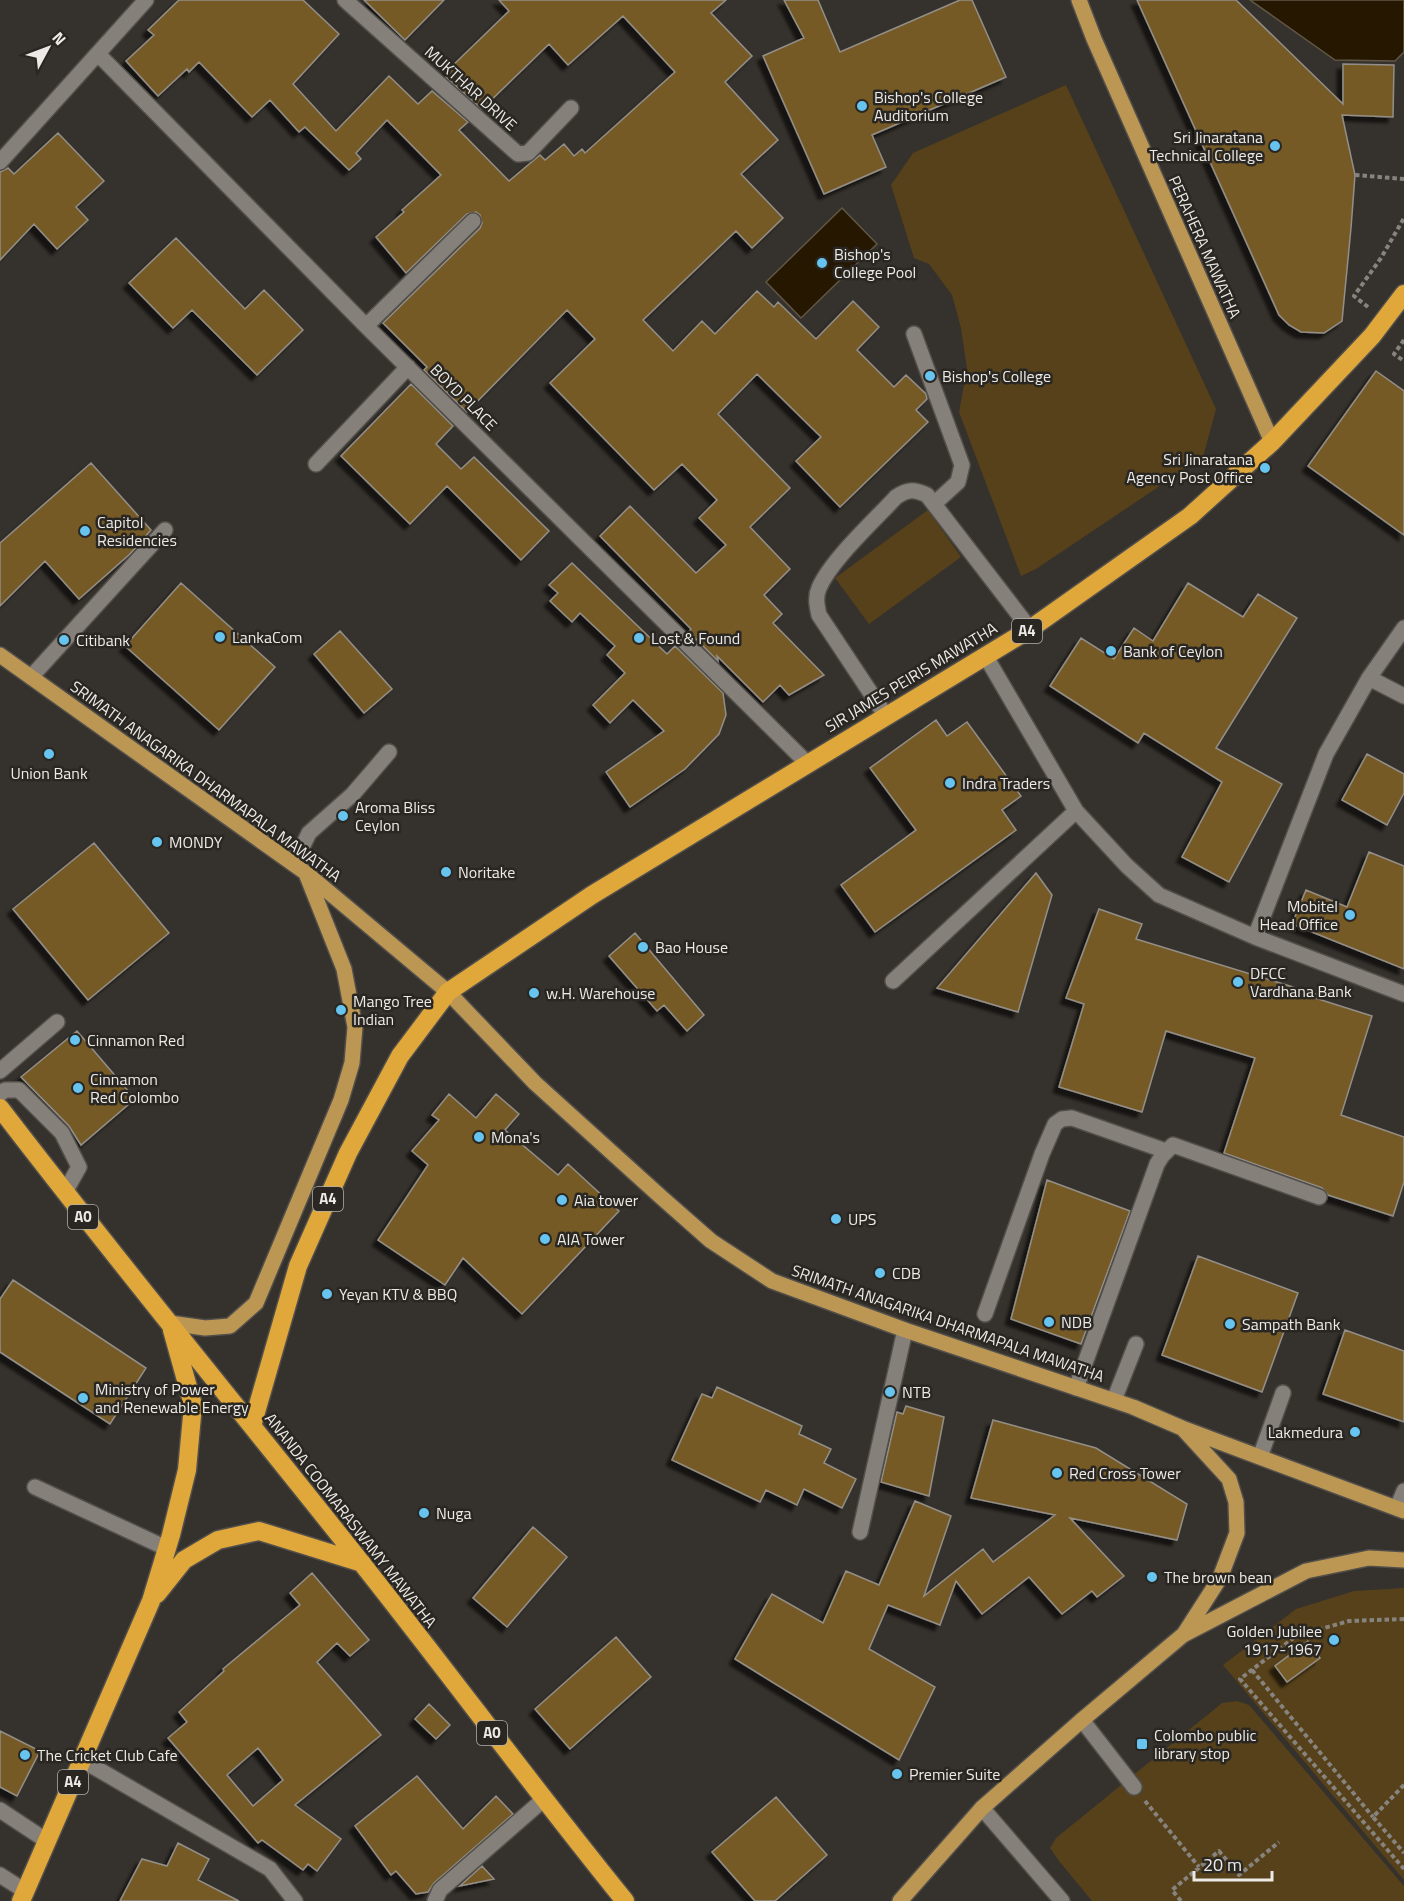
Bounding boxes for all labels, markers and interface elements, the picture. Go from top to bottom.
north arrow [18,18,78,78]
text: N [47,26,72,50]
street label: MUKTHAR DRIVE [419,40,523,136]
place label: Bishop's College Auditorium [874,85,983,127]
marker: Bishop's College Auditorium [855,99,869,113]
place label: Sri Jinaratana Technical College [1149,125,1263,167]
marker: Sri Jinaratana Technical College [1268,139,1282,153]
street label: PERAHERA MAWATHA [1163,172,1247,323]
place label: Bishop's College Pool [834,242,916,284]
marker: Bishop's College Pool [815,256,829,270]
street label: BOYD PLACE [425,358,503,436]
place label: Bishop's College [942,364,1051,388]
marker: Bishop's College [923,369,937,383]
place label: Sri Jinaratana Agency Post Office [1126,447,1253,489]
marker: Sri Jinaratana Agency Post Office [1258,461,1272,475]
place label: Capitol Residencies [97,510,177,552]
marker: Capitol Residencies [78,524,92,538]
street label: SIR JAMES PEIRIS MAWATHA [820,616,1002,738]
road number: A4 [1012,619,1042,643]
place label: LankaCom [232,625,302,649]
place label: Lost & Found [651,626,740,650]
place label: Citibank [76,628,130,652]
marker: LankaCom [213,630,227,644]
marker: Lost & Found [632,631,646,645]
marker: Citibank [57,633,71,647]
place label: Bank of Ceylon [1123,639,1223,663]
marker: Bank of Ceylon [1104,644,1118,658]
street label: SRIMATH ANAGARIKA DHARMAPALA MAWATHA [66,675,347,888]
marker: Union Bank [42,747,56,761]
place label: Union Bank [10,761,88,785]
place label: Indra Traders [962,771,1050,795]
marker: Indra Traders [943,776,957,790]
place label: Aroma Bliss Ceylon [355,795,435,837]
marker: Aroma Bliss Ceylon [336,809,350,823]
place label: MONDY [169,830,223,854]
marker: MONDY [150,835,164,849]
place label: Noritake [458,860,515,884]
marker: Noritake [439,865,453,879]
place label: Mobitel Head Office [1260,894,1338,936]
marker: Mobitel Head Office [1343,908,1357,922]
place label: Bao House [655,935,728,959]
marker: Bao House [636,940,650,954]
place label: DFCC Vardhana Bank [1250,961,1352,1003]
marker: DFCC Vardhana Bank [1231,975,1245,989]
place label: w.H. Warehouse [546,981,655,1005]
marker: w.H. Warehouse [527,986,541,1000]
place label: Mango Tree Indian [353,989,432,1031]
marker: Mango Tree Indian [334,1003,348,1017]
place label: Cinnamon Red [87,1028,185,1052]
marker: Cinnamon Red [68,1033,82,1047]
place label: Cinnamon Red Colombo [90,1067,179,1109]
marker: Cinnamon Red Colombo [71,1081,85,1095]
place label: Mona's [491,1125,540,1149]
marker: Mona's [472,1130,486,1144]
road number: A4 [313,1187,343,1211]
place label: Aia tower [574,1188,639,1212]
marker: Aia tower [555,1193,569,1207]
road number: A0 [68,1205,98,1229]
place label: UPS [848,1207,876,1231]
marker: UPS [829,1212,843,1226]
place label: AIA Tower [557,1227,625,1251]
marker: AIA Tower [538,1232,552,1246]
street label: SRIMATH ANAGARIKA DHARMAPALA MAWATHA [788,1258,1108,1388]
place label: CDB [892,1261,921,1285]
marker: CDB [873,1266,887,1280]
place label: Yeyan KTV & BBQ [339,1282,457,1306]
marker: Yeyan KTV & BBQ [320,1287,334,1301]
place label: NDB [1061,1310,1092,1334]
place label: Sampath Bank [1242,1312,1341,1336]
marker: NDB [1042,1315,1056,1329]
marker: Sampath Bank [1223,1317,1237,1331]
place label: Ministry of Power and Renewable Energy [95,1377,249,1419]
place label: NTB [902,1380,931,1404]
marker: NTB [883,1385,897,1399]
marker: Ministry of Power and Renewable Energy [76,1391,90,1405]
street label: ANANDA COOMARASWAMY MAWATHA [259,1407,443,1633]
place label: Lakmedura [1268,1420,1343,1444]
marker: Lakmedura [1348,1425,1362,1439]
place label: Red Cross Tower [1069,1461,1181,1485]
marker: Red Cross Tower [1050,1466,1064,1480]
place label: Nuga [436,1501,472,1525]
marker: Nuga [417,1506,431,1520]
place label: The brown bean [1164,1565,1272,1589]
marker: The brown bean [1145,1570,1159,1584]
place label: Golden Jubilee 1917-1967 [1226,1619,1322,1661]
marker: Golden Jubilee 1917-1967 [1327,1633,1341,1647]
road number: A0 [477,1721,507,1745]
place label: Colombo public library stop [1154,1723,1256,1765]
marker: Colombo public library stop [1135,1737,1149,1751]
place label: The Cricket Club Cafe [37,1743,178,1767]
marker: The Cricket Club Cafe [18,1748,32,1762]
place label: Premier Suite [909,1762,1000,1786]
marker: Premier Suite [890,1767,904,1781]
road number: A4 [58,1770,88,1794]
scale bar [1194,1844,1272,1882]
text: 20 m [1203,1851,1242,1878]

